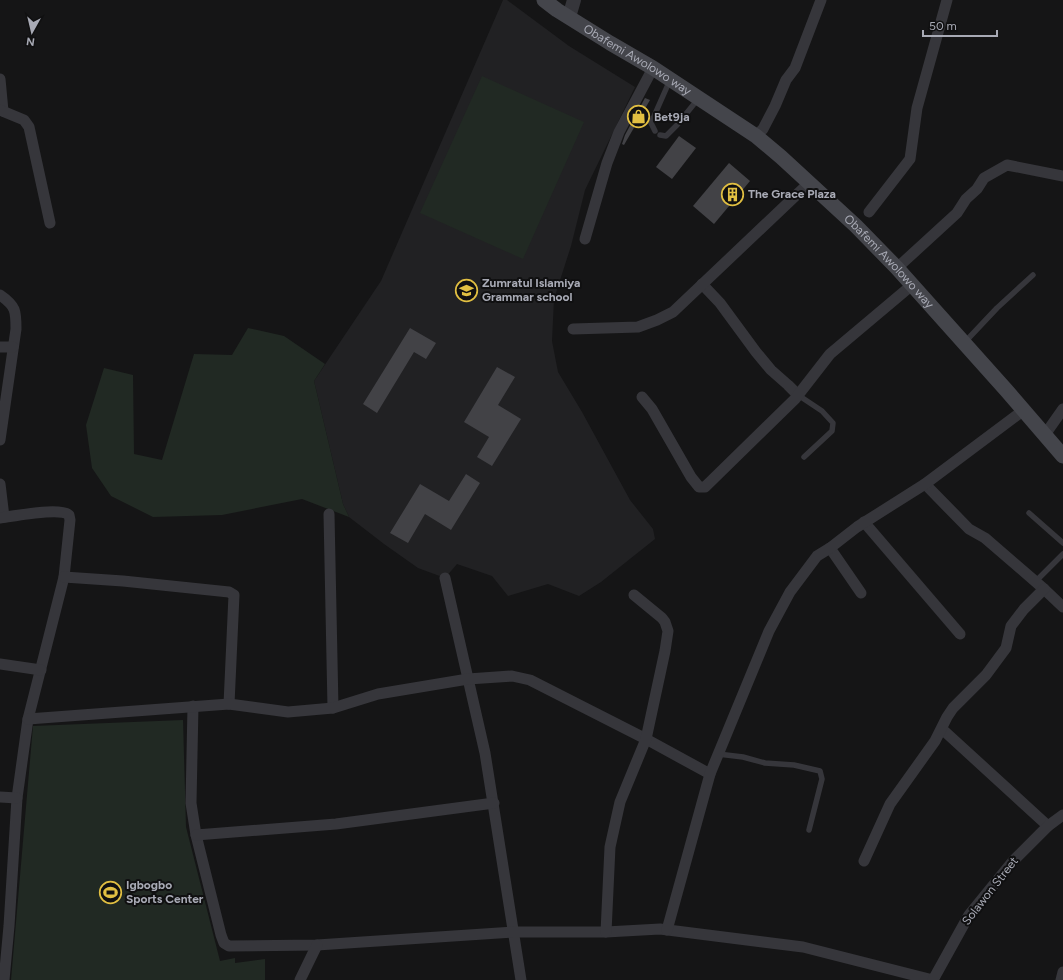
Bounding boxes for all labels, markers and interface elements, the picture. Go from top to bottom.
north arrow [12,12,52,52]
scale bar [923,12,997,38]
text: 50 m [929,19,957,33]
street label: Obafemi Awolowo way [581,21,694,99]
text: N [26,34,36,48]
shop icon: Bet9ja [625,104,651,130]
place label: Bet9ja [654,110,690,124]
building icon: The Grace Plaza [719,181,745,207]
place label: The Grace Plaza [748,187,836,201]
street label: Obafemi Awolowo way [841,212,937,312]
place label: Zumratul Islamiya Grammar school [482,276,580,304]
school or university icon: Zumratul Islamiya Grammar school [453,277,479,303]
street label: Solawon Street [959,854,1021,928]
place label: Igbogbo Sports Center [126,878,204,906]
sports icon: Igbogbo Sports Center [98,879,124,905]

